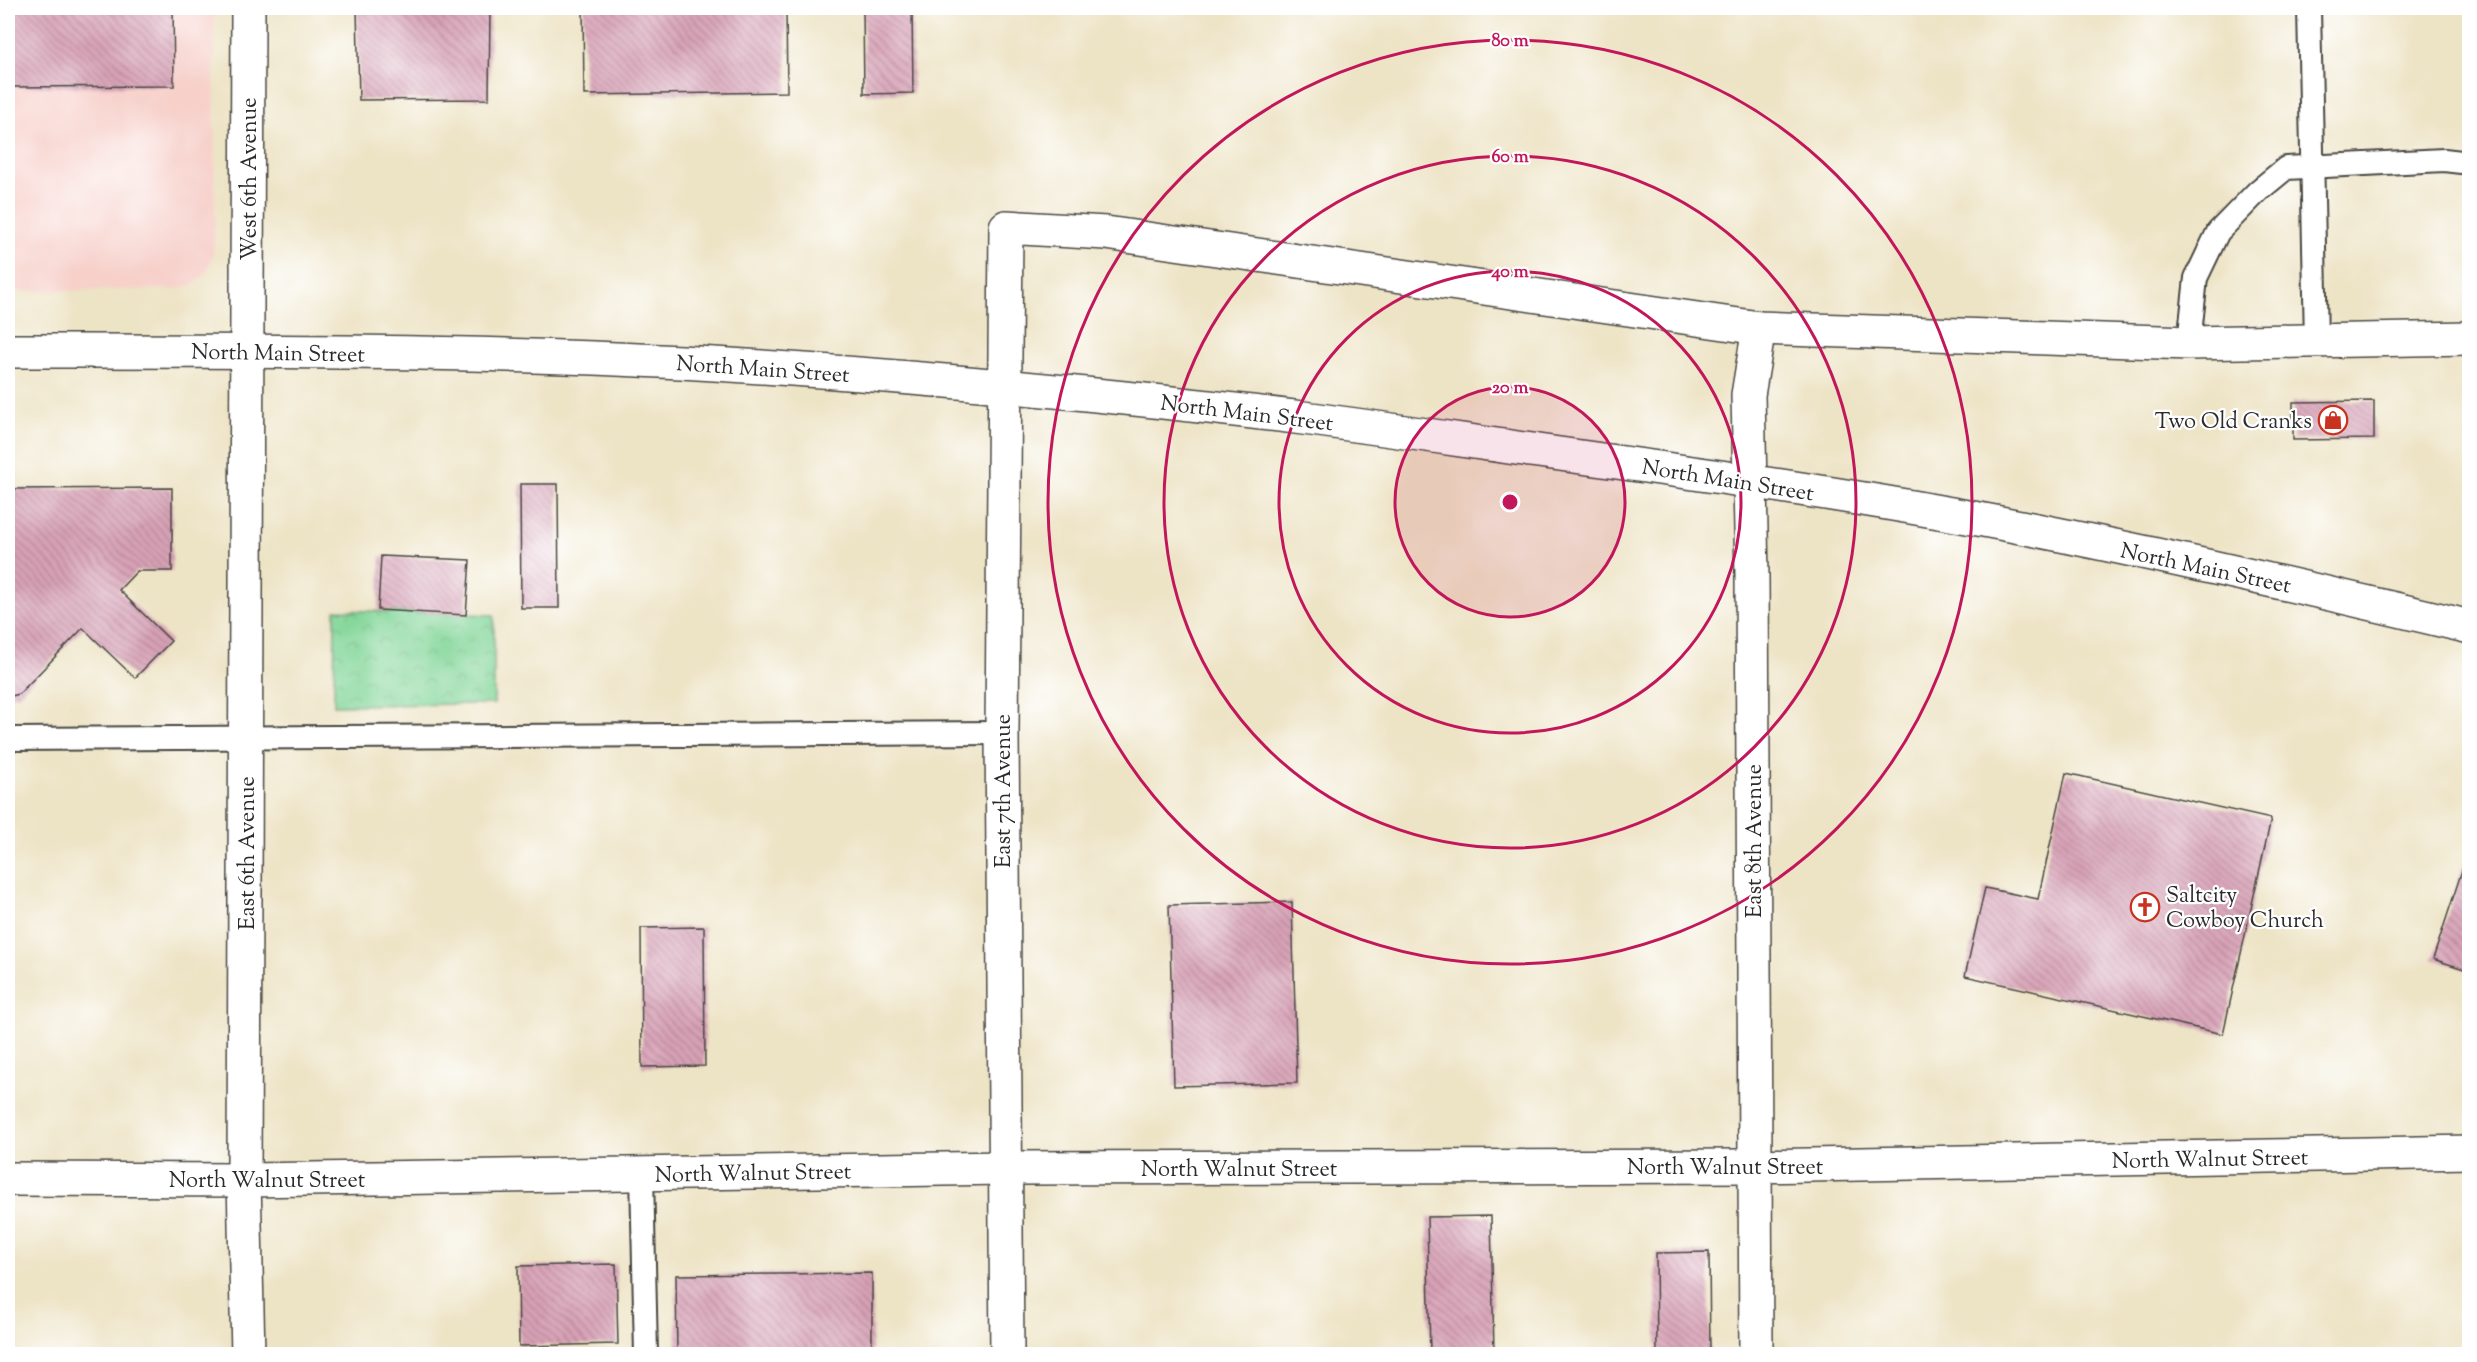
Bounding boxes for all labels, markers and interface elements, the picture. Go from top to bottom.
text: 80 m [1491,29,1529,55]
street label: West 6th Avenue [235,98,267,260]
text: 60 m [1491,145,1529,171]
text: 40 m [1490,260,1529,286]
street label: North Main Street [191,337,366,373]
street label: North Main Street [675,349,851,393]
text: 20 m [1492,376,1528,402]
street label: North Main Street [1158,389,1335,442]
shop icon: Two Old Cranks [2317,404,2349,436]
place label: Two Old Cranks [2155,407,2312,439]
street label: North Main Street [1639,453,1816,511]
centre of rings [1500,492,1520,512]
street label: North Main Street [2117,536,2294,604]
street label: East 7th Avenue [989,714,1021,868]
street label: East 8th Avenue [1740,764,1772,918]
street label: East 6th Avenue [233,776,265,930]
place label: Saltcity Cowboy Church [2166,881,2324,938]
church icon: Saltcity Cowboy Church [2129,891,2161,923]
street label: North Walnut Street [2112,1143,2309,1179]
street label: North Walnut Street [1627,1153,1824,1185]
street label: North Walnut Street [1141,1155,1338,1187]
street label: North Walnut Street [655,1157,852,1193]
street label: North Walnut Street [169,1166,366,1198]

